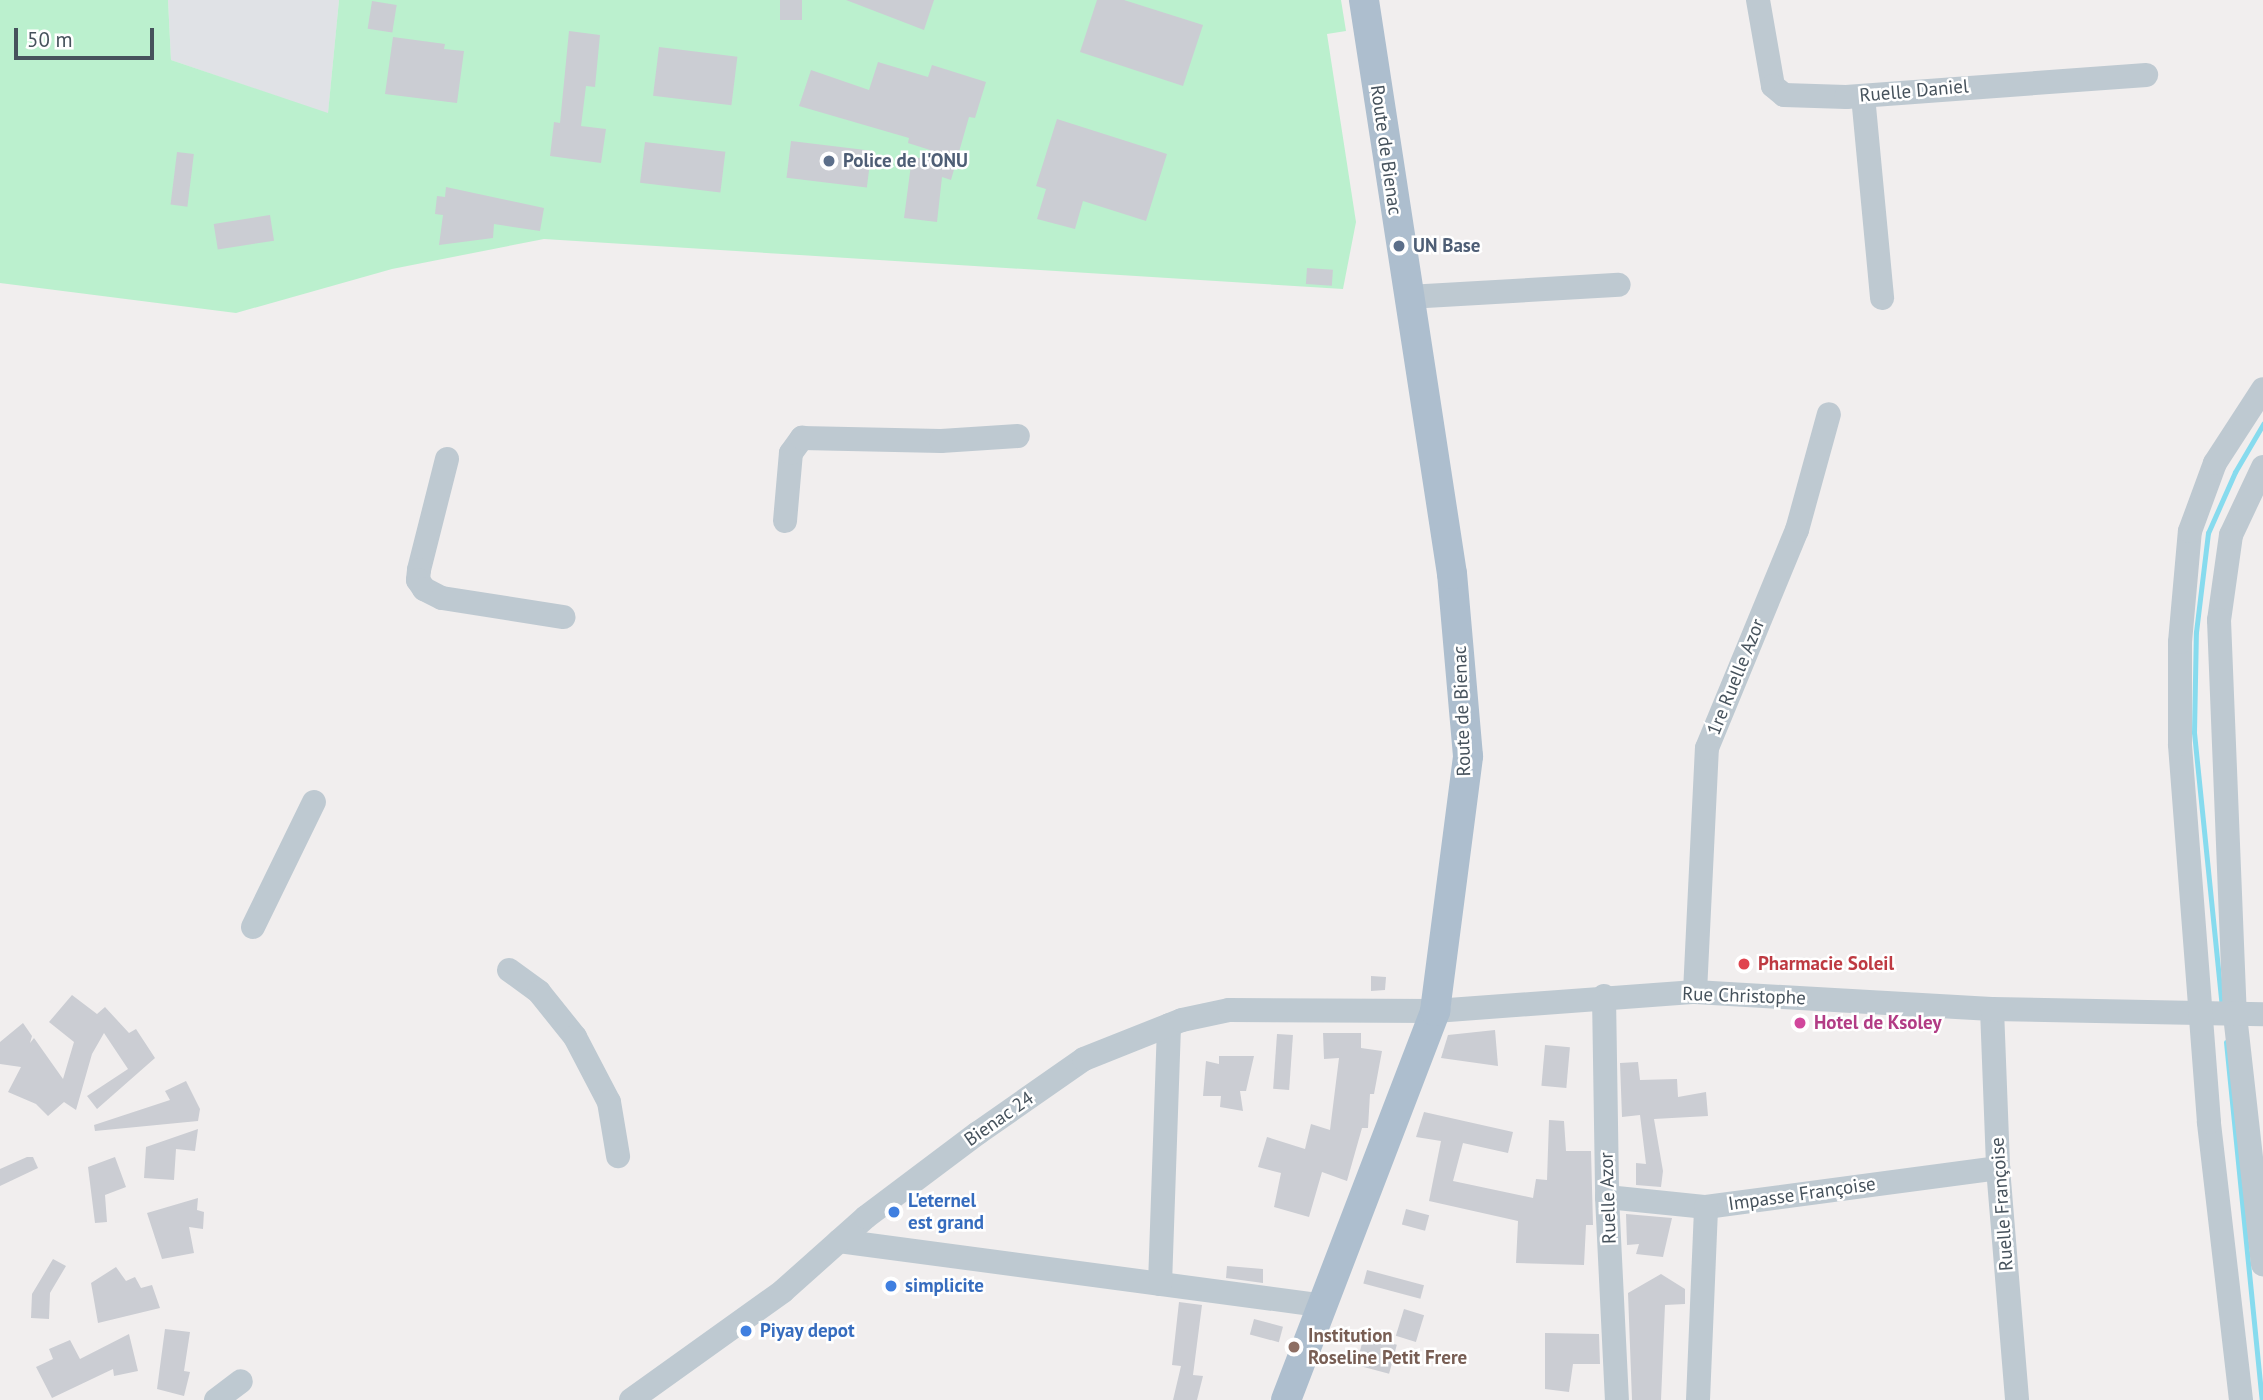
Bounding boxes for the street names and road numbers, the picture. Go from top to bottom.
street label: Ruelle Daniel [1859,75,1969,107]
street label: Route de Bienac [1366,84,1406,216]
street label: 1re Ruelle Azor [1702,615,1770,739]
street label: Route de Bienac [1448,645,1476,777]
street label: Rue Christophe [1682,982,1806,1010]
street label: Bienac 24 [960,1087,1038,1151]
street label: Ruelle Françoise [1986,1136,2018,1272]
street label: Ruelle Azor [1595,1151,1621,1245]
street label: Impasse Françoise [1727,1172,1877,1216]

